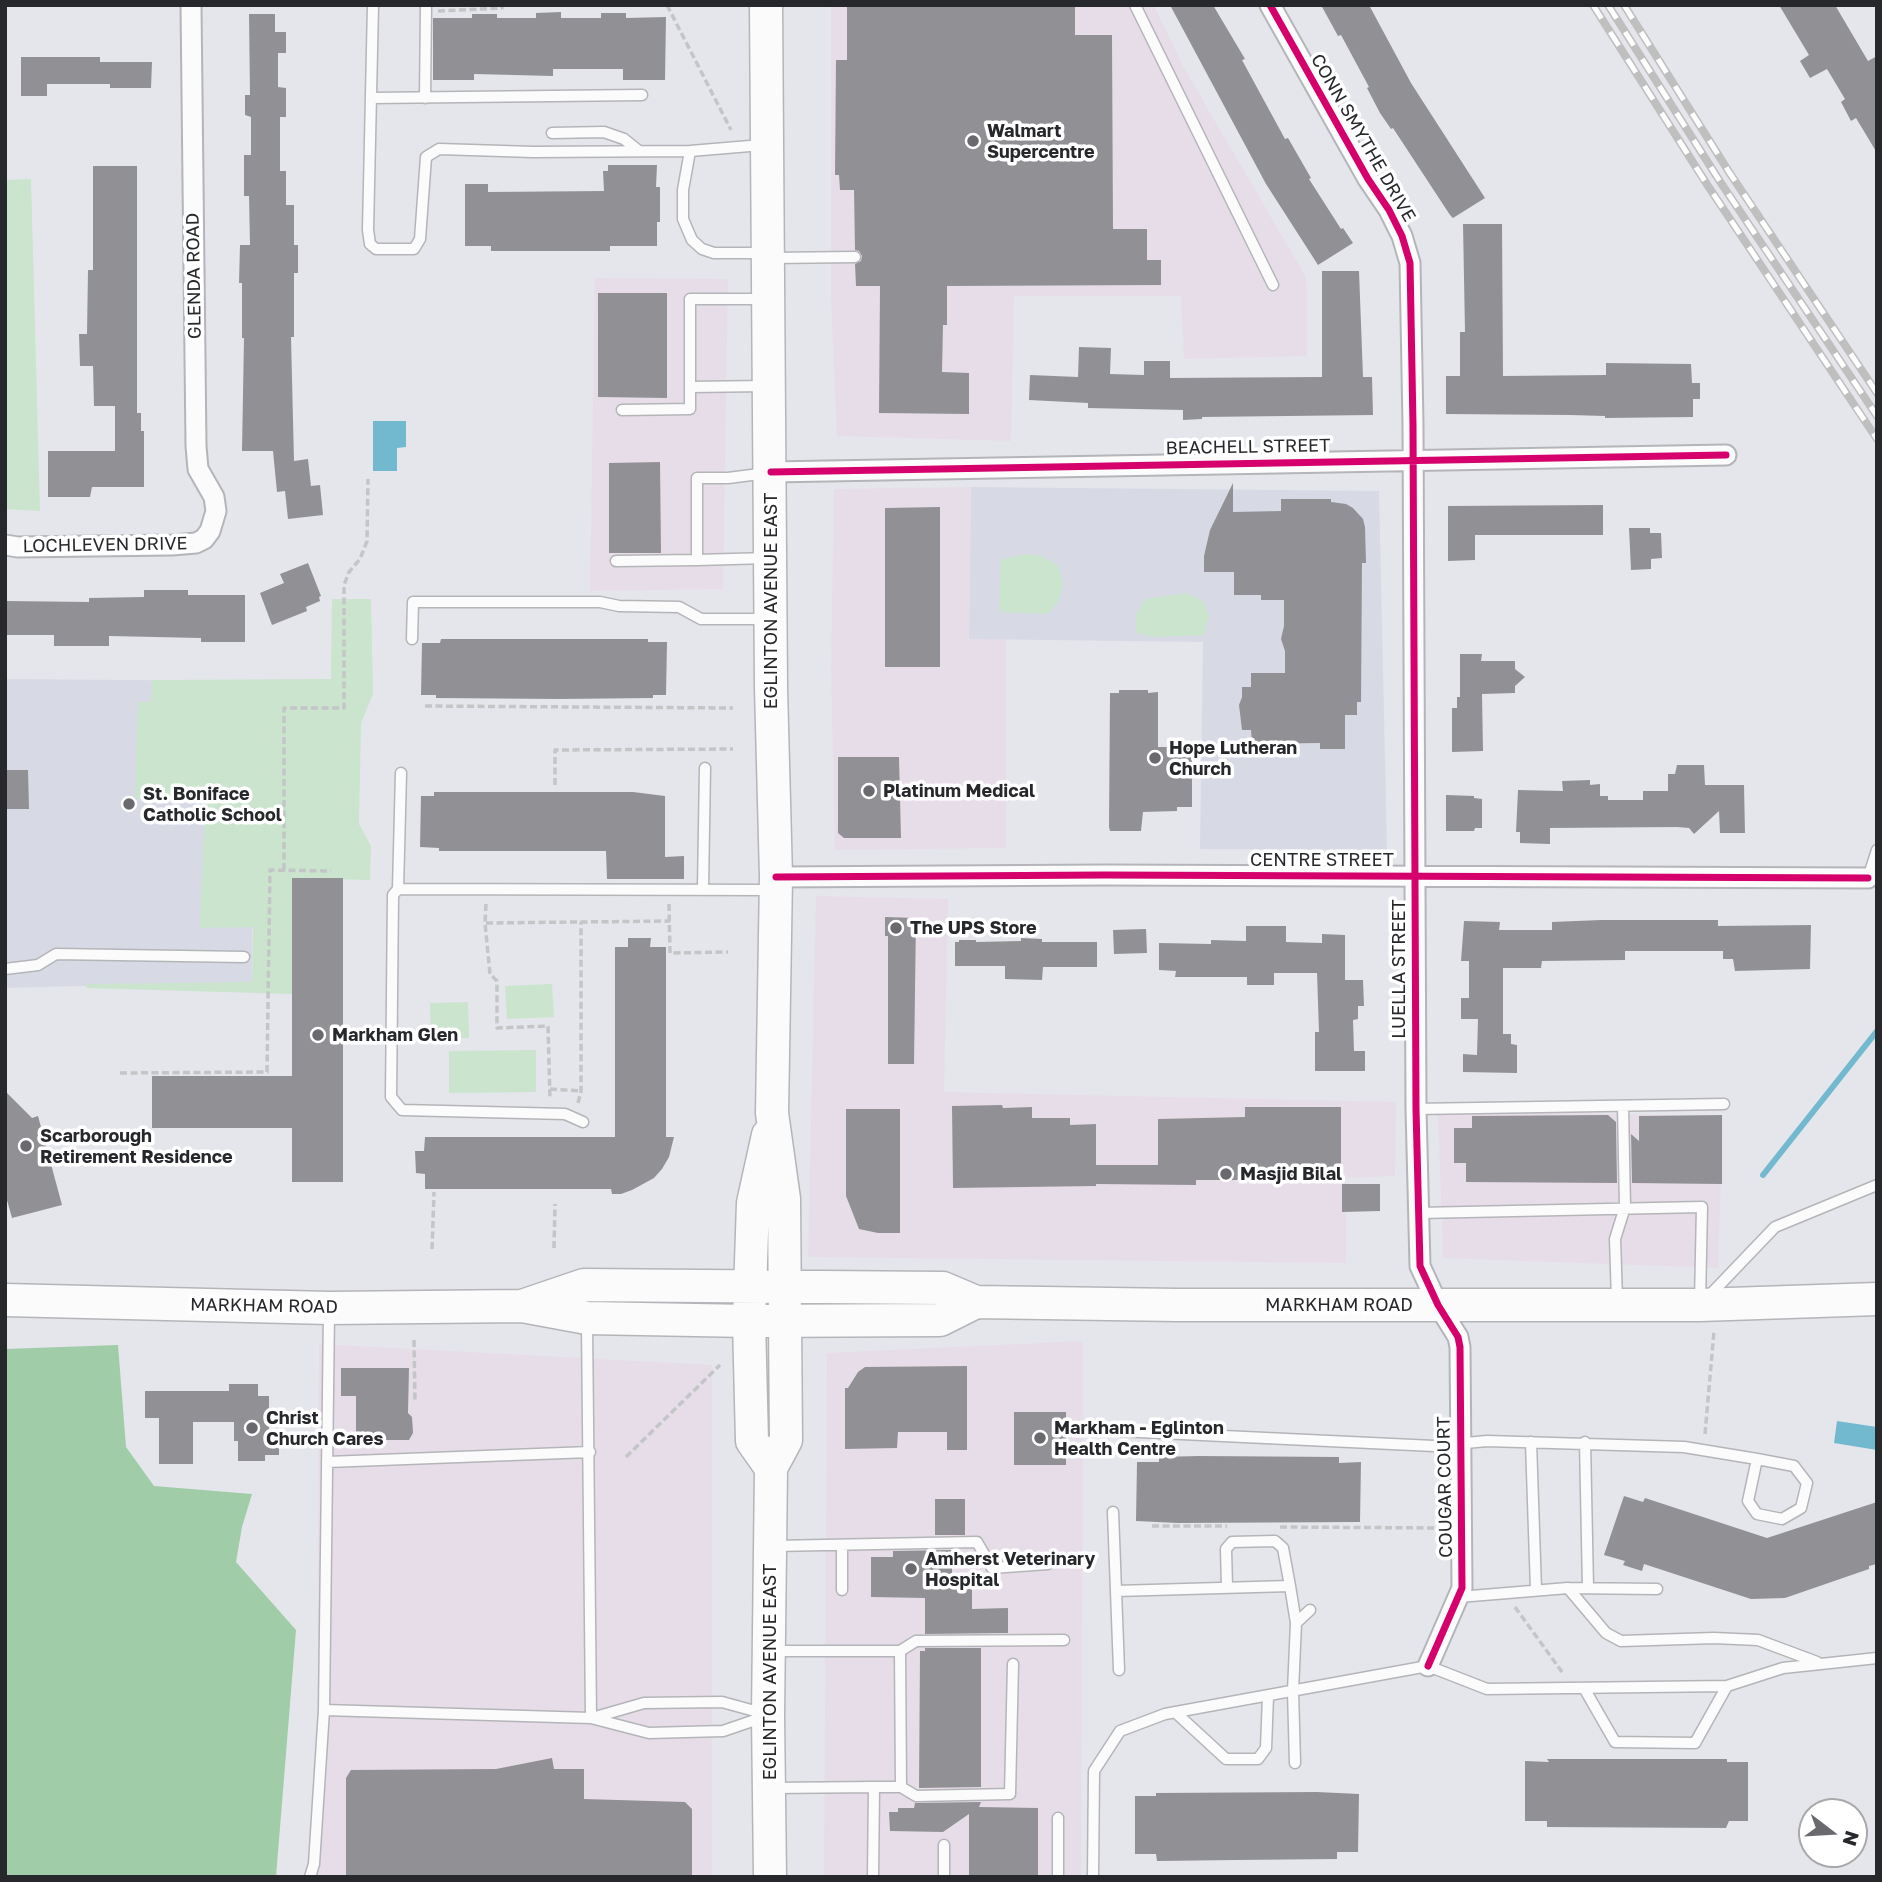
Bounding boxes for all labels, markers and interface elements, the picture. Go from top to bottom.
street label: CONN SMYTHE DRIVE [1306,50,1420,226]
place label: Walmart Supercentre [987,120,1095,162]
marker: Walmart Supercentre [965,133,981,149]
street label: GLENDA ROAD [182,213,206,339]
street label: BEACHELL STREET [1165,435,1331,459]
street label: EGLINTON AVENUE EAST [760,493,782,709]
street label: LOCHLEVEN DRIVE [22,533,188,557]
place label: Hope Lutheran Church [1169,737,1297,780]
marker: Hope Lutheran Church [1147,750,1163,766]
place label: Platinum Medical [883,780,1035,802]
place label: St. Boniface Catholic School [143,783,282,826]
marker: Platinum Medical [861,783,877,799]
marker: St. Boniface Catholic School [121,796,137,812]
street label: CENTRE STREET [1250,849,1394,871]
street label: LUELLA STREET [1388,899,1410,1039]
place label: The UPS Store [910,917,1037,939]
marker: The UPS Store [888,920,904,936]
place label: Markham Glen [332,1024,458,1046]
marker: Markham Glen [310,1027,326,1043]
place label: Scarborough Retirement Residence [40,1125,233,1168]
marker: Scarborough Retirement Residence [18,1138,34,1154]
place label: Masjid Bilal [1240,1163,1342,1185]
marker: Masjid Bilal [1218,1166,1234,1182]
street label: MARKHAM ROAD [190,1294,338,1318]
street label: MARKHAM ROAD [1265,1294,1413,1316]
place label: Christ Church Cares [266,1407,384,1450]
street label: COUGAR COURT [1433,1416,1457,1558]
place label: Markham - Eglinton Health Centre [1054,1417,1224,1460]
marker: Christ Church Cares [244,1420,260,1436]
marker: Markham - Eglinton Health Centre [1032,1430,1048,1446]
place label: Amherst Veterinary Hospital [925,1548,1095,1590]
marker: Amherst Veterinary Hospital [903,1561,919,1577]
street label: EGLINTON AVENUE EAST [759,1564,781,1780]
north arrow [1798,1798,1868,1868]
text: N [1839,1828,1865,1849]

